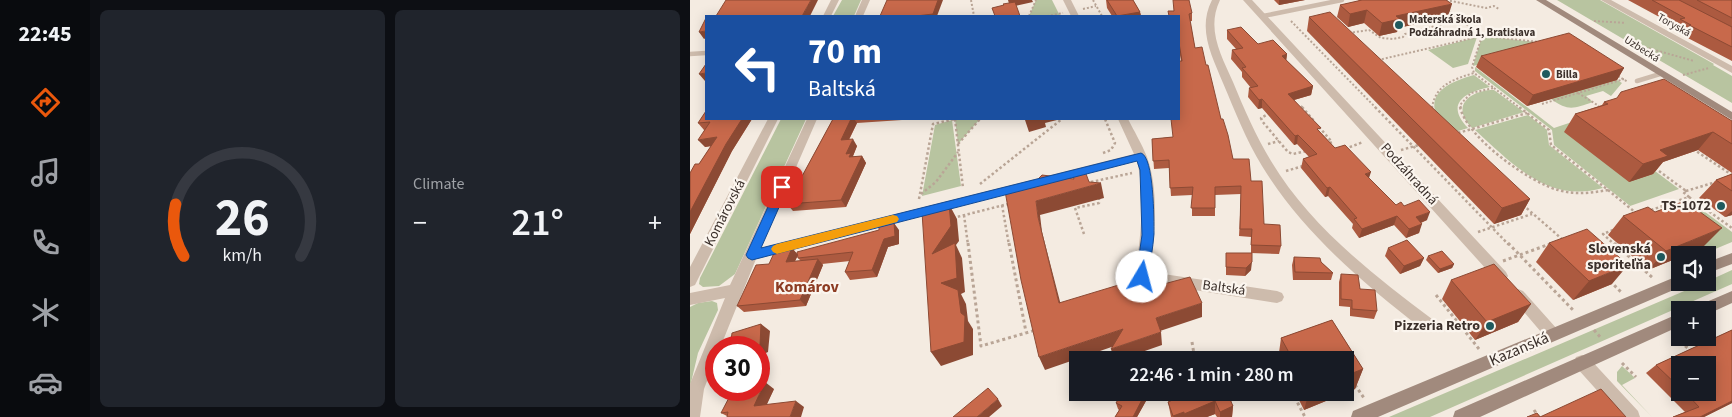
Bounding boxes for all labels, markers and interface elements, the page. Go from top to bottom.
street label: Toryská [1655,10,1693,40]
place label: Materská škola Podzáhradná 1, Bratislava [1409,12,1535,40]
text: 22:45 [18,18,72,50]
marker: Materská škola Podzáhradná 1, Bratislava [1393,19,1405,31]
text: 70 m [808,27,882,77]
street label: Uzbecká [1621,32,1663,66]
icon: left [725,35,790,100]
place label: Billa [1556,67,1578,82]
marker: Billa [1540,68,1552,80]
text: Baltská [808,73,876,105]
icon: directions [28,85,63,120]
street label: Podzáhradná [1376,139,1442,209]
icon: music [28,155,63,190]
pin [761,166,803,208]
text: Climate [413,173,464,195]
icon: arrive [768,173,796,201]
street label: Komárovská [700,176,750,250]
text: 26 [215,182,270,256]
text: 21° [511,196,564,250]
place label: TS-1072 [1661,196,1711,216]
marker: TS-1072 [1715,200,1727,212]
text: − [413,203,427,243]
text: + [648,203,662,243]
icon: phone [28,225,63,260]
place label: Slovenská sporiteľňa [1587,239,1651,275]
text: km/h [223,243,262,268]
map controls [1671,246,1716,401]
button: sound [1671,246,1716,291]
position arrow [1115,250,1167,302]
marker: Slovenská sporiteľňa [1655,251,1667,263]
street label: Baltská [1201,275,1247,301]
district label: Komárov [775,276,840,298]
icon: climate [28,295,63,330]
button: + [1671,301,1716,346]
place label: Pizzeria Retro [1394,316,1480,336]
marker: Pizzeria Retro [1484,320,1496,332]
street label: Kazanská [1486,327,1552,371]
speed limit sign: 30 [705,336,770,401]
button: − [1671,356,1716,401]
text: 22:46 · 1 min · 280 m [1129,362,1294,389]
icon: car [28,365,63,400]

